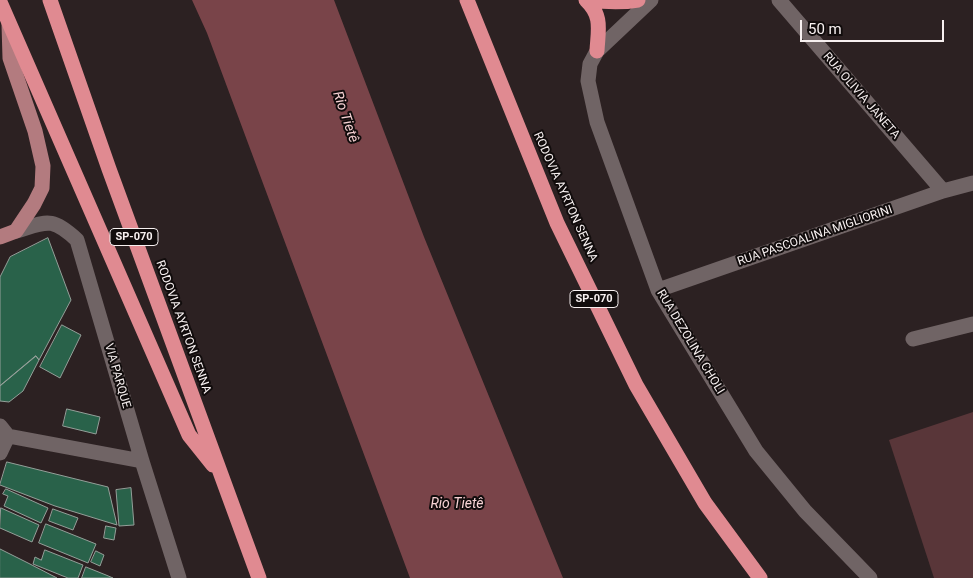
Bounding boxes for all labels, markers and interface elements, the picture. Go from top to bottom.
scale bar [803,10,947,42]
text: 50 m [808,20,842,38]
street label: RUA OLIVIA JANETA [819,50,903,142]
water label: Rio Tietê [328,89,362,145]
street label: RODOVIA AYRTON SENNA [530,130,600,264]
street label: RUA PASCOALINA MIGLIORINI [736,203,894,269]
road number: SP-070 [110,228,158,246]
street label: RODOVIA AYRTON SENNA [152,258,214,396]
street label: RUA DEZOLINA CHOLI [653,287,727,397]
road number: SP-070 [570,290,618,308]
street label: VIA PARQUE [101,342,133,410]
water label: Rio Tietê [430,496,484,512]

